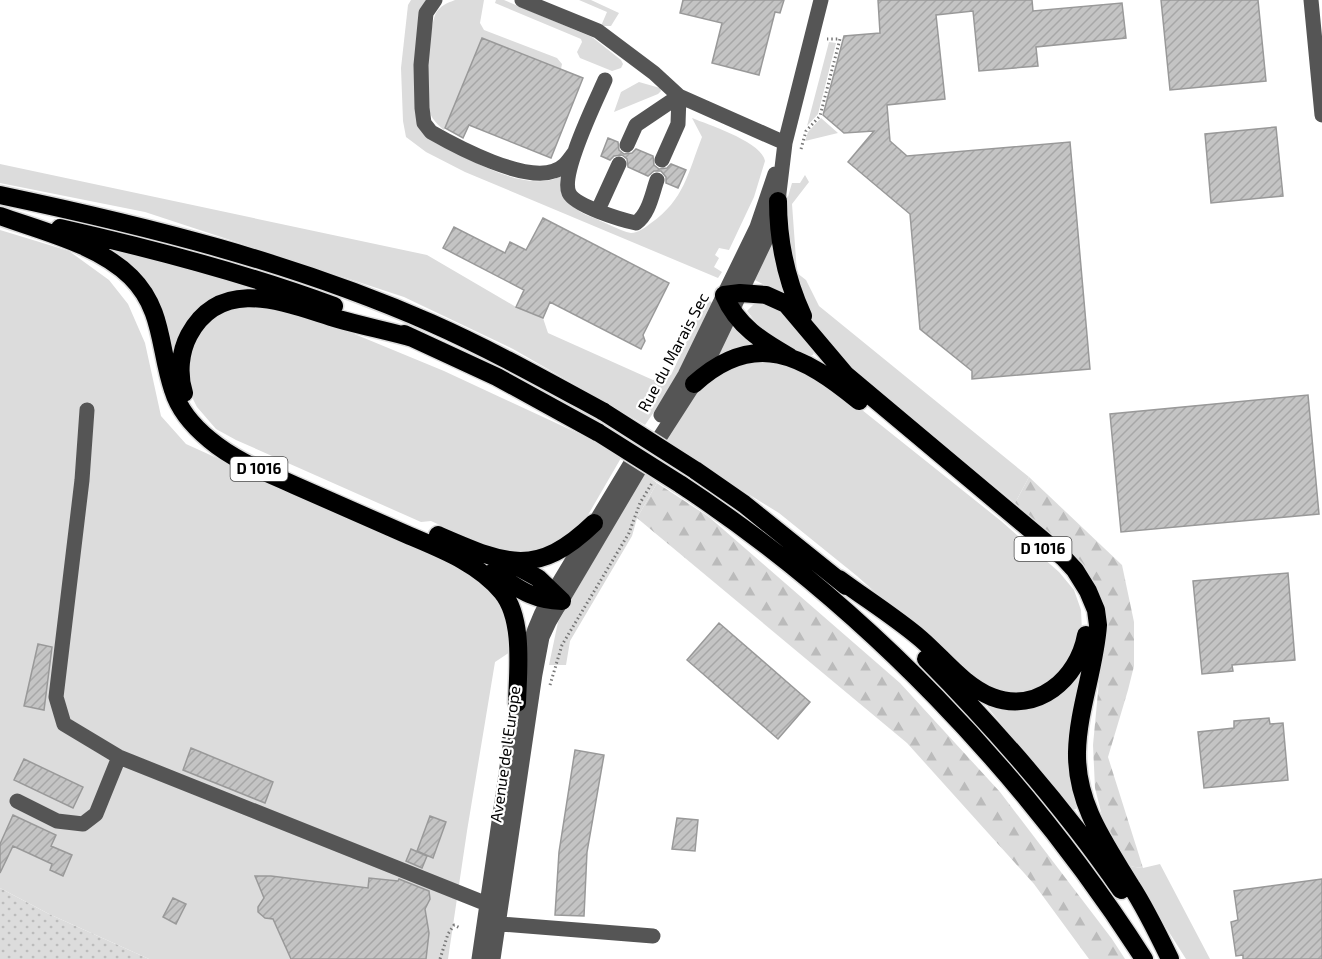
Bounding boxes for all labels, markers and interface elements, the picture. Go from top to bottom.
street label: Rue du Marais Sec [633,289,712,415]
road number: D 1016 [230,457,288,481]
road number: D 1016 [1014,537,1072,561]
street label: Avenue de l'Europe [486,685,523,823]

